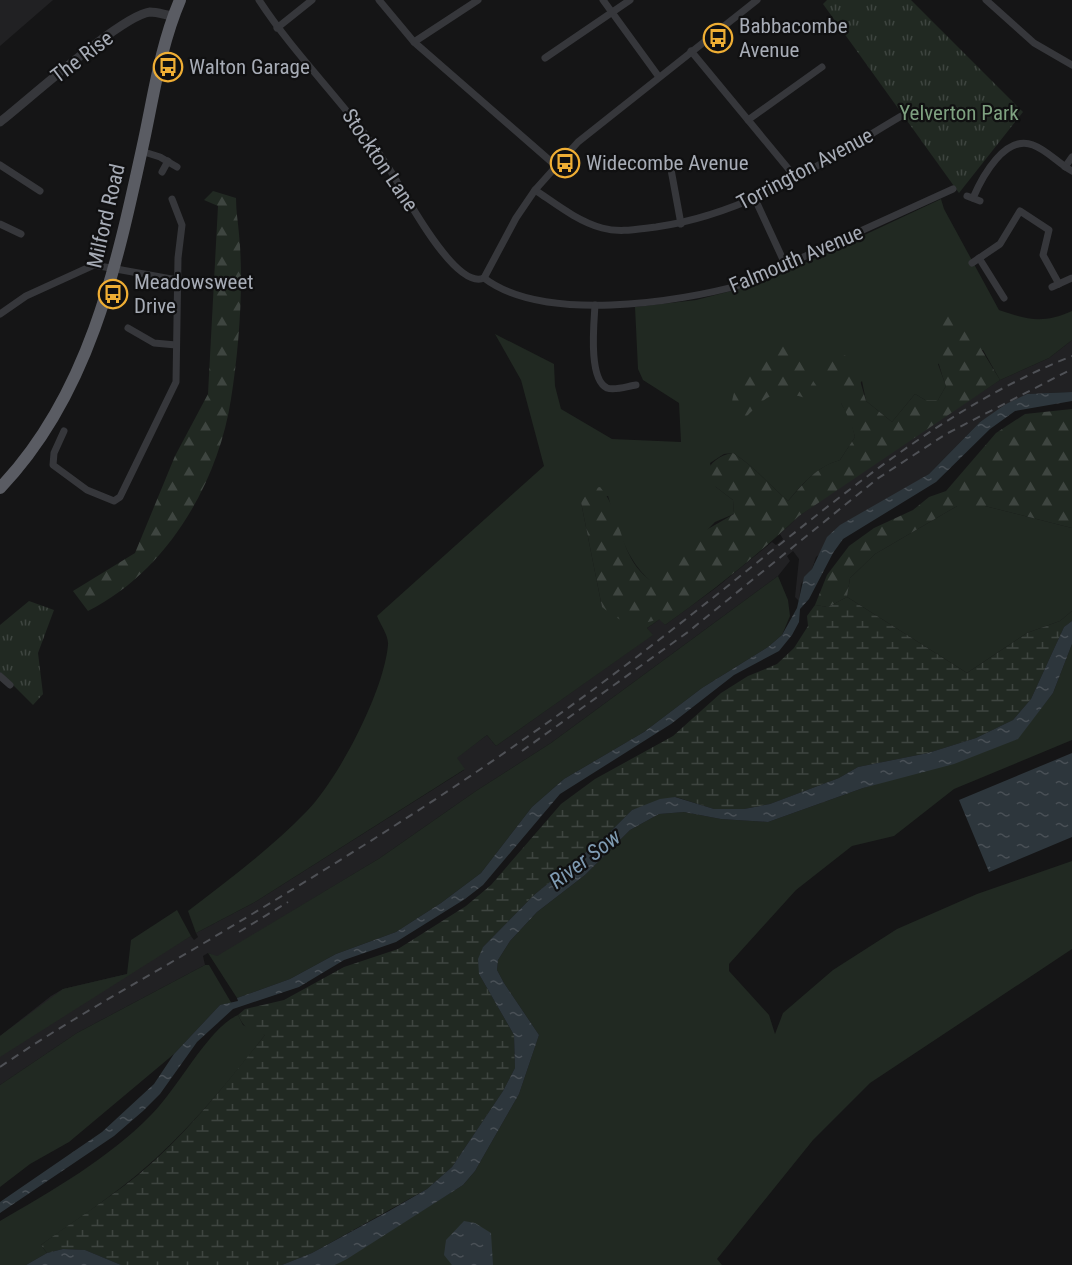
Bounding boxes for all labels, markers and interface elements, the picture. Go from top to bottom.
place label: Babbacombe Avenue [739,14,848,62]
bus stop icon: Babbacombe Avenue [702,22,734,54]
street label: The Rise [46,26,118,88]
bus stop icon: Walton Garage [152,51,184,83]
place label: Walton Garage [189,55,310,79]
park label: Yelverton Park [899,101,1019,125]
street label: Stockton Lane [337,104,423,216]
street label: Torrington Avenue [733,123,877,215]
bus stop icon: Widecombe Avenue [549,147,581,179]
place label: Widecombe Avenue [586,151,749,175]
street label: Milford Road [82,162,130,270]
street label: Falmouth Avenue [726,220,867,298]
place label: Meadowsweet Drive [134,270,254,318]
bus stop icon: Meadowsweet Drive [97,278,129,310]
water label: River Sow [545,824,626,894]

